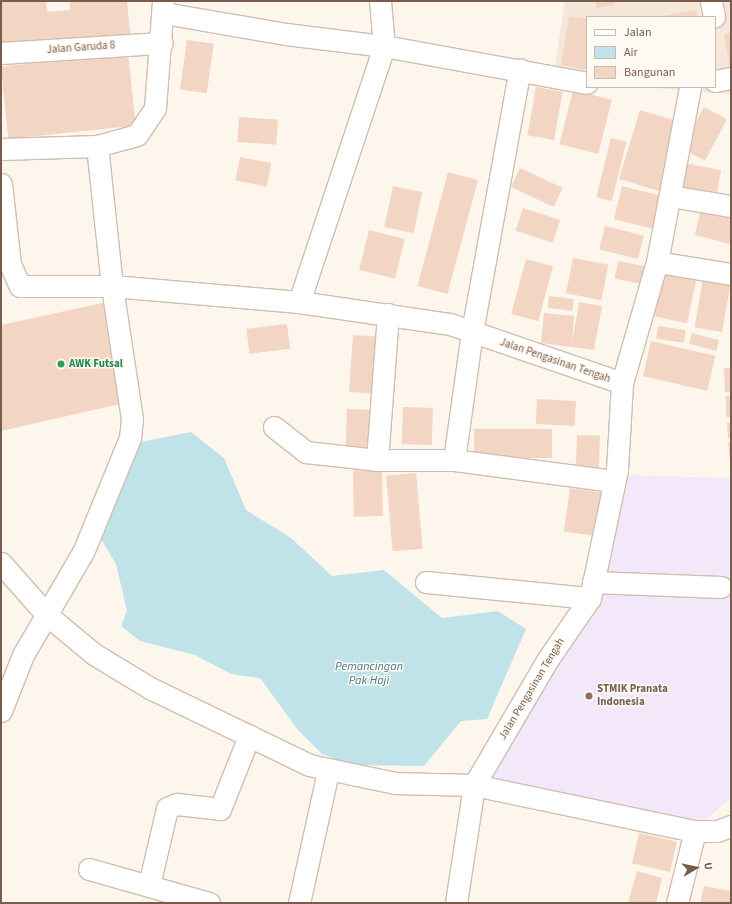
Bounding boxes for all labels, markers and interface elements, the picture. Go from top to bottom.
legend [586,16,716,88]
text: Jalan [624,24,651,41]
street label: Jalan Garuda 8 [46,39,116,57]
text: Air [624,44,638,61]
text: Bangunan [624,64,675,81]
street label: Jalan Pengasinan Tengah [498,336,612,386]
place label: AWK Futsal [69,357,123,371]
marker: AWK Futsal [56,359,66,369]
street label: Jalan Pengasinan Tengah [496,636,568,742]
water label: Pemancingan Pak Haji [335,660,403,688]
place label: STMIK Pranata Indonesia [597,683,668,709]
marker: STMIK Pranata Indonesia [584,691,594,701]
north arrow [676,848,716,888]
text: U [700,861,716,871]

